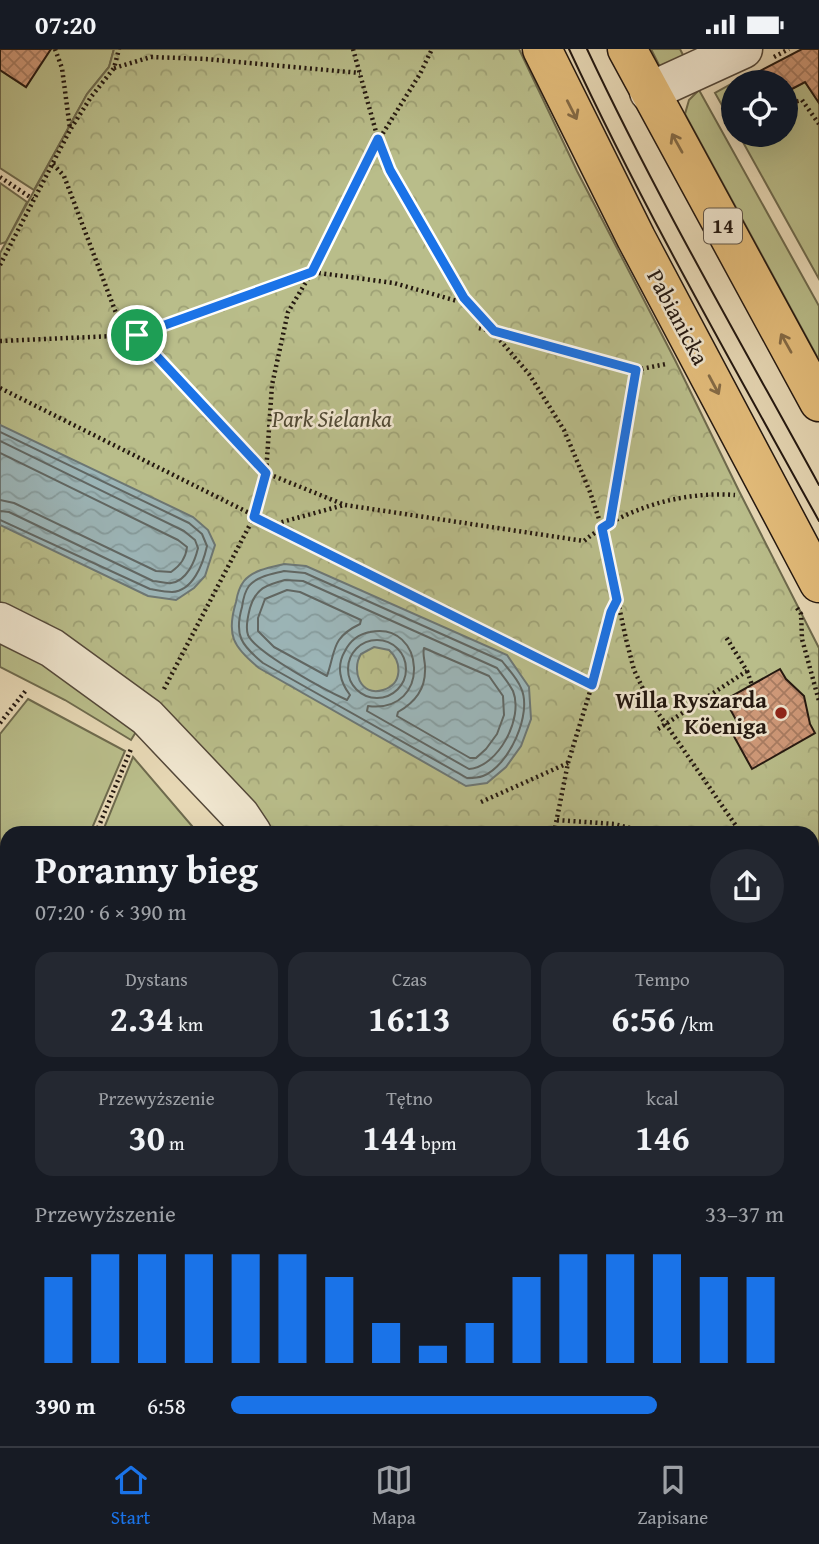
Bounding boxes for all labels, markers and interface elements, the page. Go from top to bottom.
text: 07:20 [35,5,96,44]
map controls [721,70,798,147]
button: locate [721,70,798,147]
one-way arrow [566,99,580,120]
one-way arrow [670,133,683,154]
road number: 14 [704,209,742,243]
street label: Pabianicka [639,263,718,371]
pin [107,305,167,365]
icon: arrive [118,316,156,354]
one-way arrow [779,333,793,353]
one-way arrow [707,374,721,395]
park label: Park Sielanka [271,402,392,435]
place label: Willa Ryszarda Köeniga [615,683,767,742]
marker: Willa Ryszarda Köeniga [773,705,789,721]
text: Poranny bieg [35,841,258,897]
button: share [710,849,784,923]
text: 07:20 · 6 × 390 m [35,895,187,928]
text: Dystans [125,965,188,993]
text: Czas [392,965,427,993]
text: Tempo [635,965,690,993]
text: 2.34 [110,993,174,1044]
text: 16:13 [368,993,451,1044]
text: 6:56 [611,993,675,1044]
text: km [174,1010,203,1038]
text: /km [675,1010,714,1038]
text: Przewyższenie [98,1084,215,1112]
text: Tętno [386,1084,433,1112]
text: kcal [646,1084,679,1112]
text: 30 [129,1112,165,1163]
text: 144 [362,1112,417,1163]
text: 146 [635,1112,690,1163]
text: m [165,1129,184,1157]
text: bpm [417,1129,457,1157]
text: Przewyższenie [35,1197,176,1230]
text: 33–37 m [705,1197,784,1230]
text: 390 m [35,1389,96,1422]
text: 6:58 [147,1389,186,1422]
tab: Start [111,1461,150,1531]
tab: Mapa [372,1461,416,1531]
tab: Zapisane [637,1461,708,1531]

